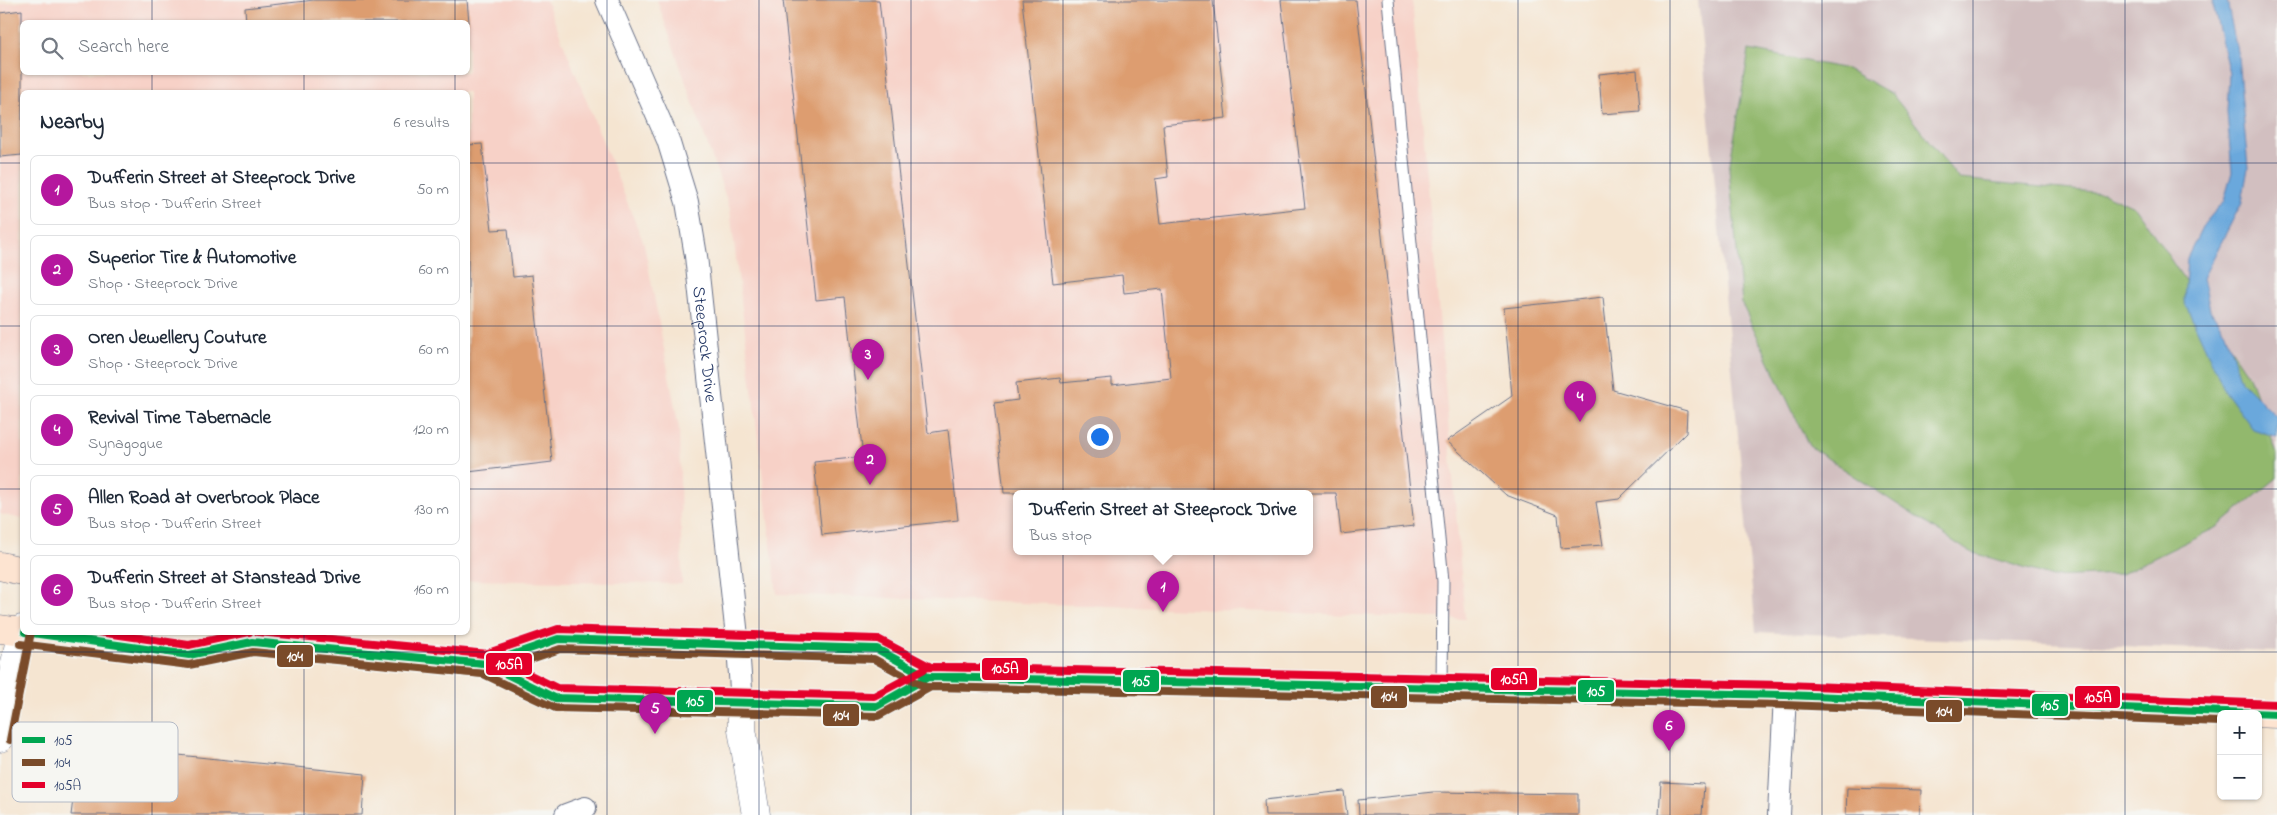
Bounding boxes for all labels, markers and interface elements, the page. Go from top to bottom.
search box [20,20,470,75]
icon: search [38,34,66,62]
text: Search here [78,34,169,61]
text: Nearby [40,108,104,138]
text: 6 results [393,111,450,135]
text: Dufferin Street at Steeprock Drive [88,165,355,192]
text: 1 [54,178,60,202]
text: 50 m [417,178,449,202]
text: Bus stop · Dufferin Street [88,192,262,216]
text: Superior Tire & Automotive [88,245,296,272]
text: 2 [53,258,61,282]
text: 60 m [419,258,449,282]
text: Shop · Steeprock Drive [88,272,238,296]
street label: Steeprock Drive [684,285,723,405]
text: Oren Jewellery Couture [88,325,267,352]
text: 3 [54,338,60,362]
text: 60 m [419,338,449,362]
pin: 3 [852,339,884,380]
text: Shop · Steeprock Drive [88,352,238,376]
pin: 4 [1564,381,1596,422]
text: Revival Time Tabernacle [88,405,271,432]
text: 4 [54,418,60,442]
text: 120 m [413,418,449,442]
your location [1087,424,1113,450]
text: Synagogue [88,432,163,456]
pin: 2 [854,444,886,485]
text: Allen Road at Overbrook Place [88,485,319,512]
popup [1013,490,1313,555]
text: Dufferin Street at Steeprock Drive [1029,497,1297,524]
text: 5 [52,498,62,522]
text: 130 m [414,498,449,522]
text: Bus stop · Dufferin Street [88,512,262,536]
text: Bus stop [1029,524,1092,548]
text: Dufferin Street at Stanstead Drive [88,565,361,592]
pin: 1 [1147,571,1179,612]
text: 6 [53,578,61,602]
text: 160 m [414,578,449,602]
text: Bus stop · Dufferin Street [88,592,262,616]
line badge: 104 [276,644,314,668]
text: 104 [287,647,303,668]
line badge: 105A [485,652,533,676]
text: 105A [495,655,523,676]
line badge: 105A [981,657,1029,681]
text: 105A [991,659,1019,680]
line badge: 105A [1490,667,1538,691]
line badge: 105 [1122,669,1160,693]
text: 105A [1500,670,1528,691]
text: 105 [1132,672,1150,693]
line badge: 105 [1577,679,1615,703]
text: 105 [1587,682,1605,703]
line badge: 104 [1370,685,1408,709]
line badge: 105A [2074,685,2121,709]
text: 104 [1381,687,1397,708]
text: 105A [2084,688,2112,709]
line badge: 105 [676,689,714,713]
text: 105 [686,692,704,713]
pin: 5 [639,693,671,734]
line badge: 105 [2031,693,2069,717]
text: 105 [2041,696,2059,717]
line badge: 104 [1925,699,1963,723]
text: 104 [1936,702,1952,723]
line badge: 104 [822,703,860,727]
text: 104 [833,706,849,727]
pin: 6 [1653,710,1685,751]
map controls [2217,710,2262,800]
button: + [2217,710,2262,755]
legend [12,722,178,802]
text: 105 [54,731,73,752]
text: 104 [54,753,70,774]
button: − [2217,755,2262,800]
text: 105A [54,776,81,797]

